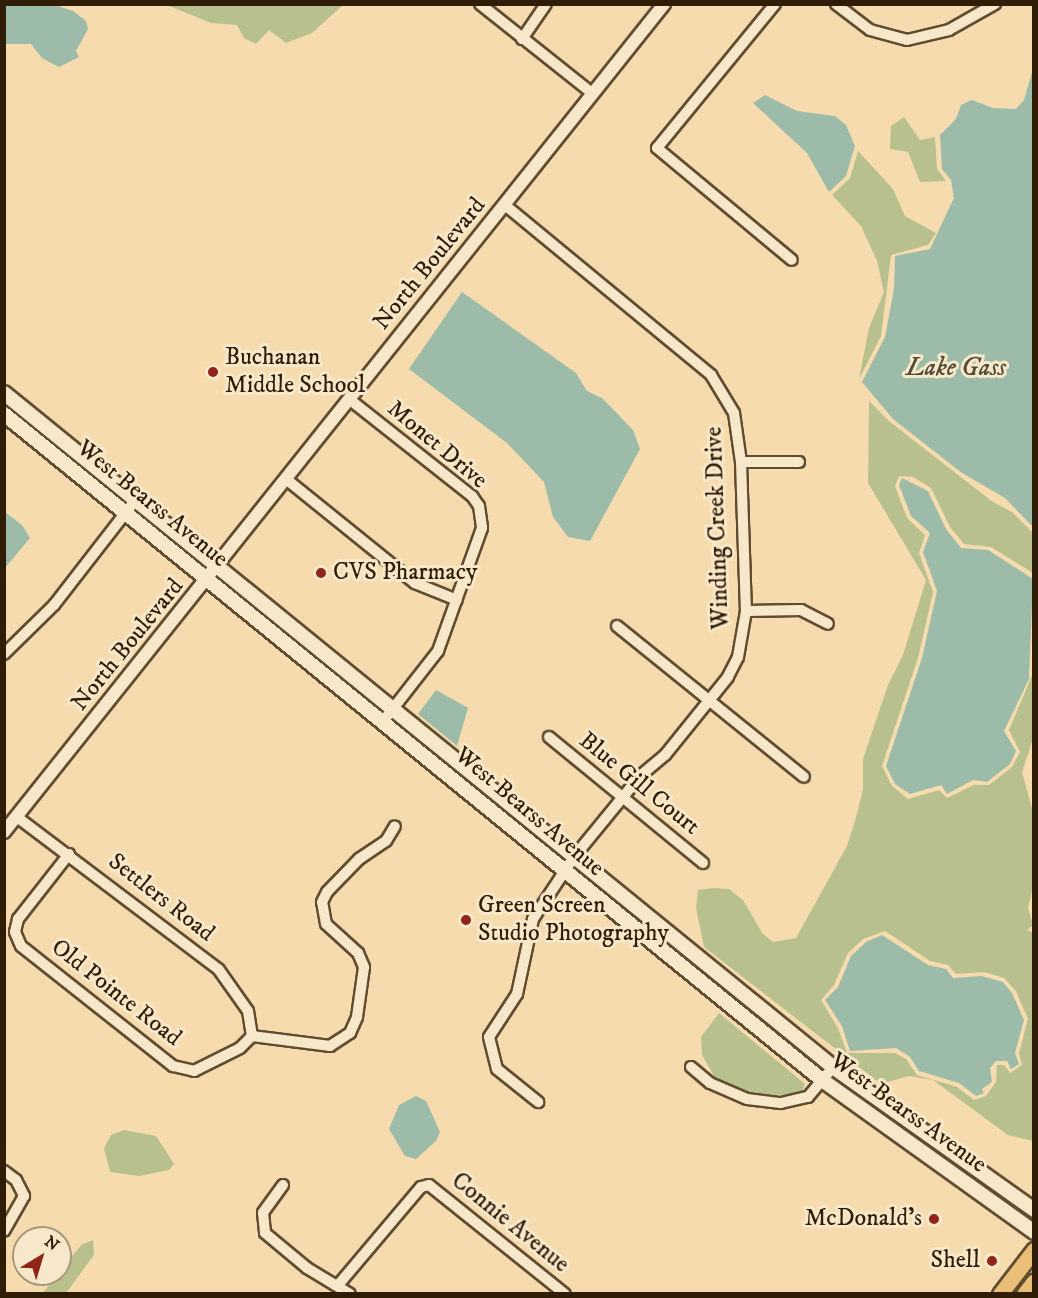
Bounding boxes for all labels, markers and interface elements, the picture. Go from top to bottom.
street label: North Boulevard [368,192,492,336]
place label: Buchanan Middle School [225,344,365,400]
water label: Lake Gass [906,352,1006,384]
marker: Buchanan Middle School [206,365,220,379]
street label: Monet Drive [381,395,493,495]
street label: Winding Creek Drive [700,426,736,630]
street label: West Bearss Avenue [71,434,233,574]
place label: CVS Pharmacy [333,559,477,587]
marker: CVS Pharmacy [314,566,328,580]
street label: North Boulevard [66,573,190,717]
street label: Blue Gill Court [573,726,705,842]
street label: West Bearss Avenue [448,741,610,883]
street label: Settlers Road [102,848,220,948]
place label: Green Screen Studio Photography [478,892,669,948]
marker: Green Screen Studio Photography [459,913,473,927]
street label: Old Pointe Road [45,933,187,1053]
street label: West Bearss Avenue [824,1047,992,1179]
street label: Connie Avenue [445,1167,575,1279]
place label: McDonald's [805,1205,922,1233]
marker: McDonald's [927,1212,941,1226]
north arrow [12,1226,72,1286]
text: N [41,1231,63,1255]
place label: Shell [931,1247,980,1275]
marker: Shell [985,1254,999,1268]

